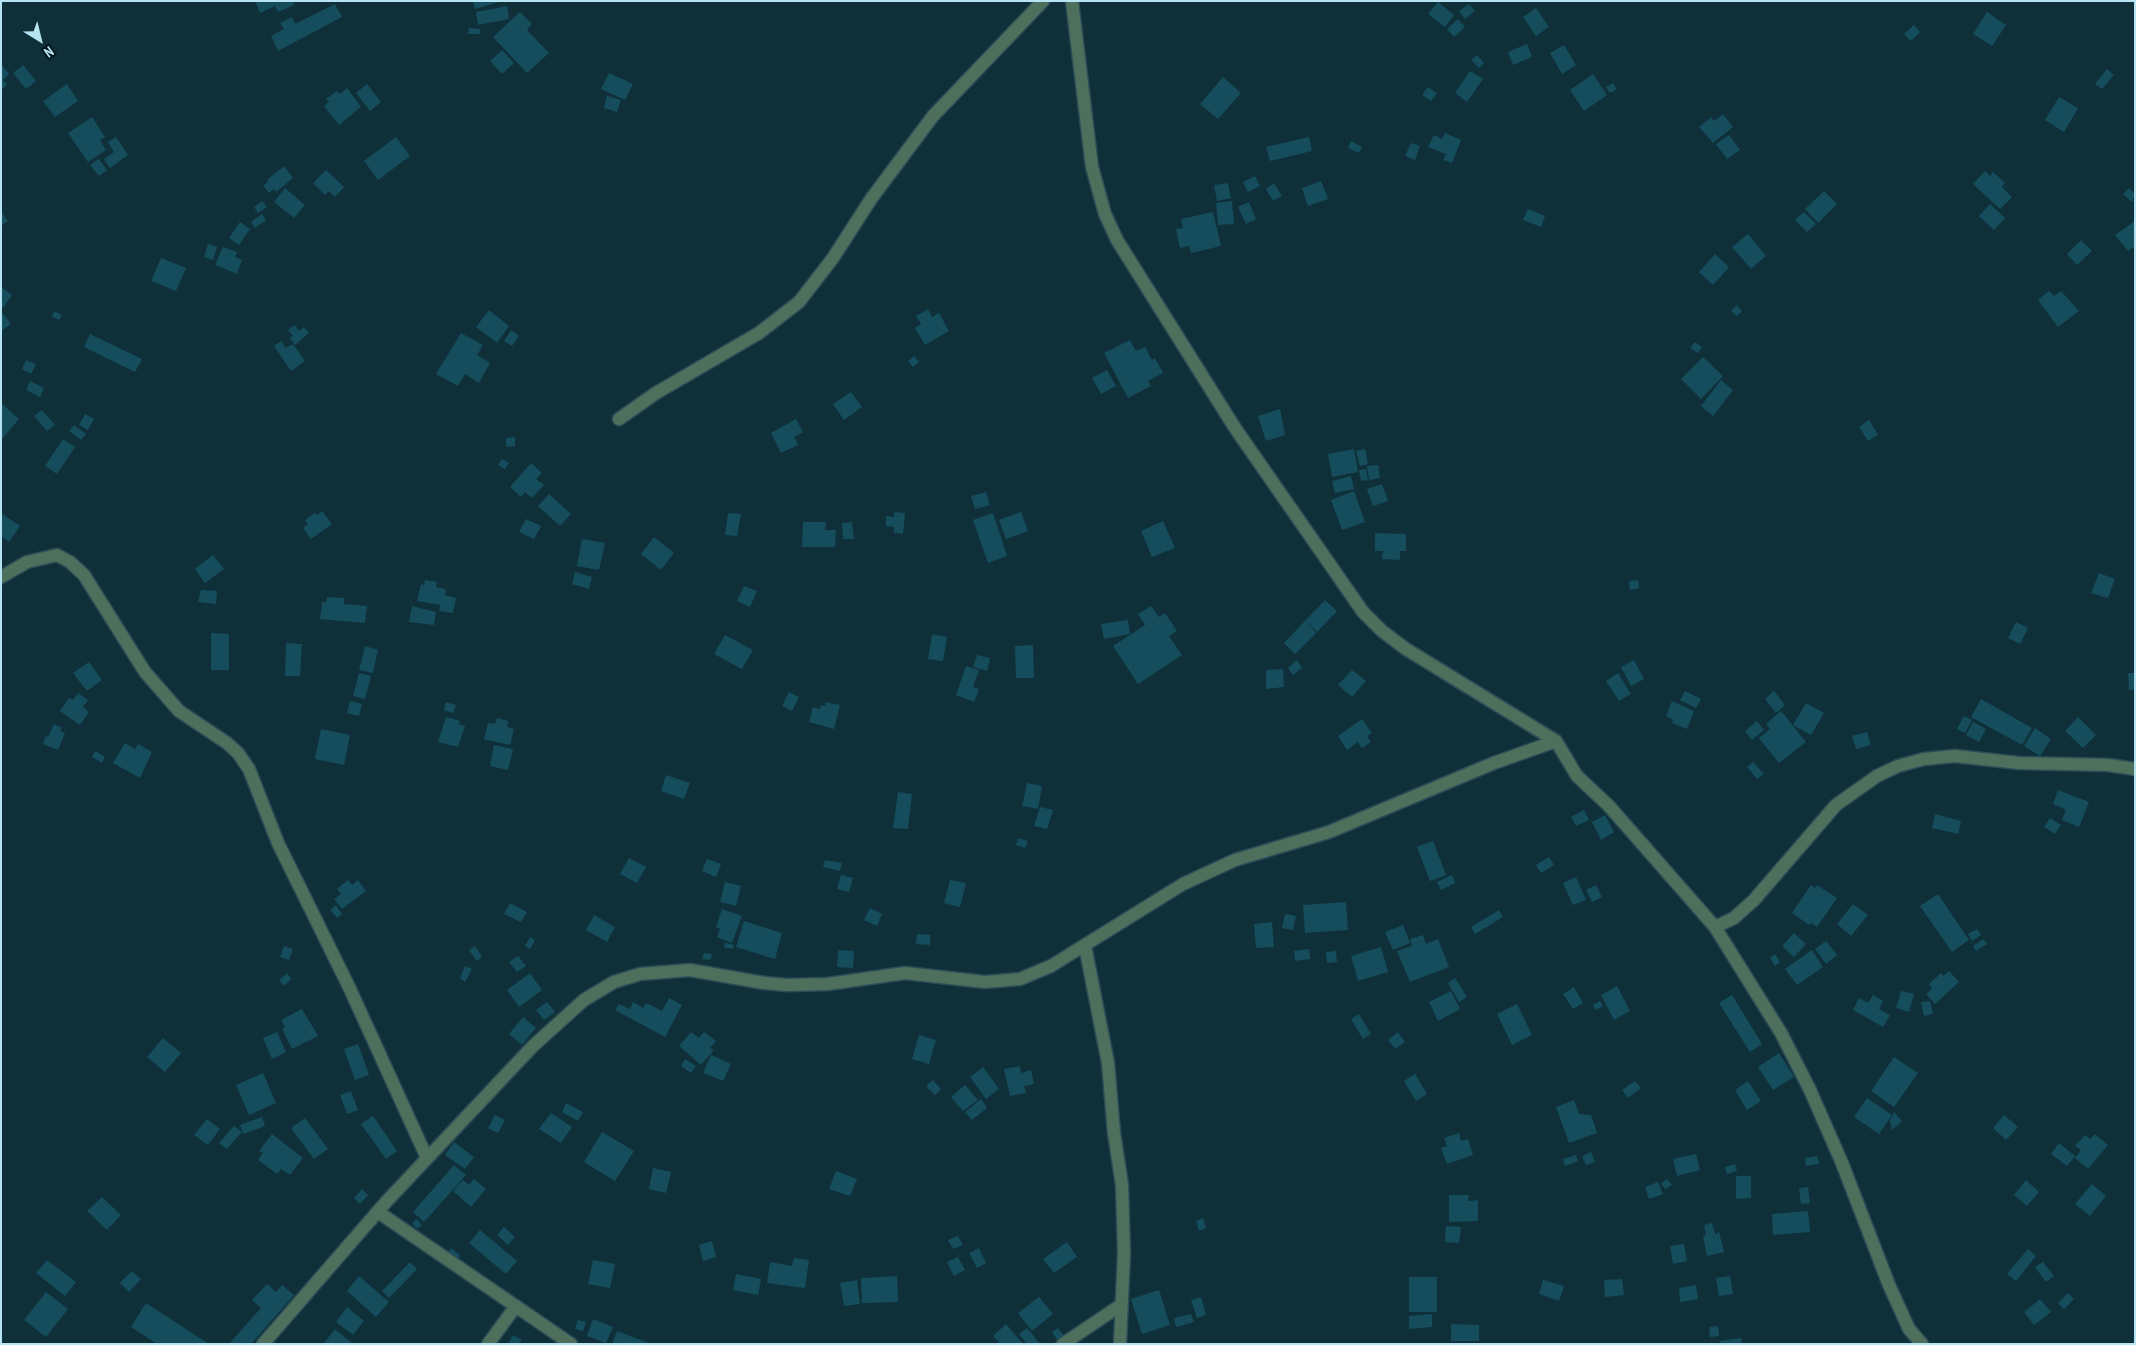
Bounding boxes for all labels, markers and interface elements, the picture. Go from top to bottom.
north arrow [15,15,65,65]
text: N [40,43,57,62]

